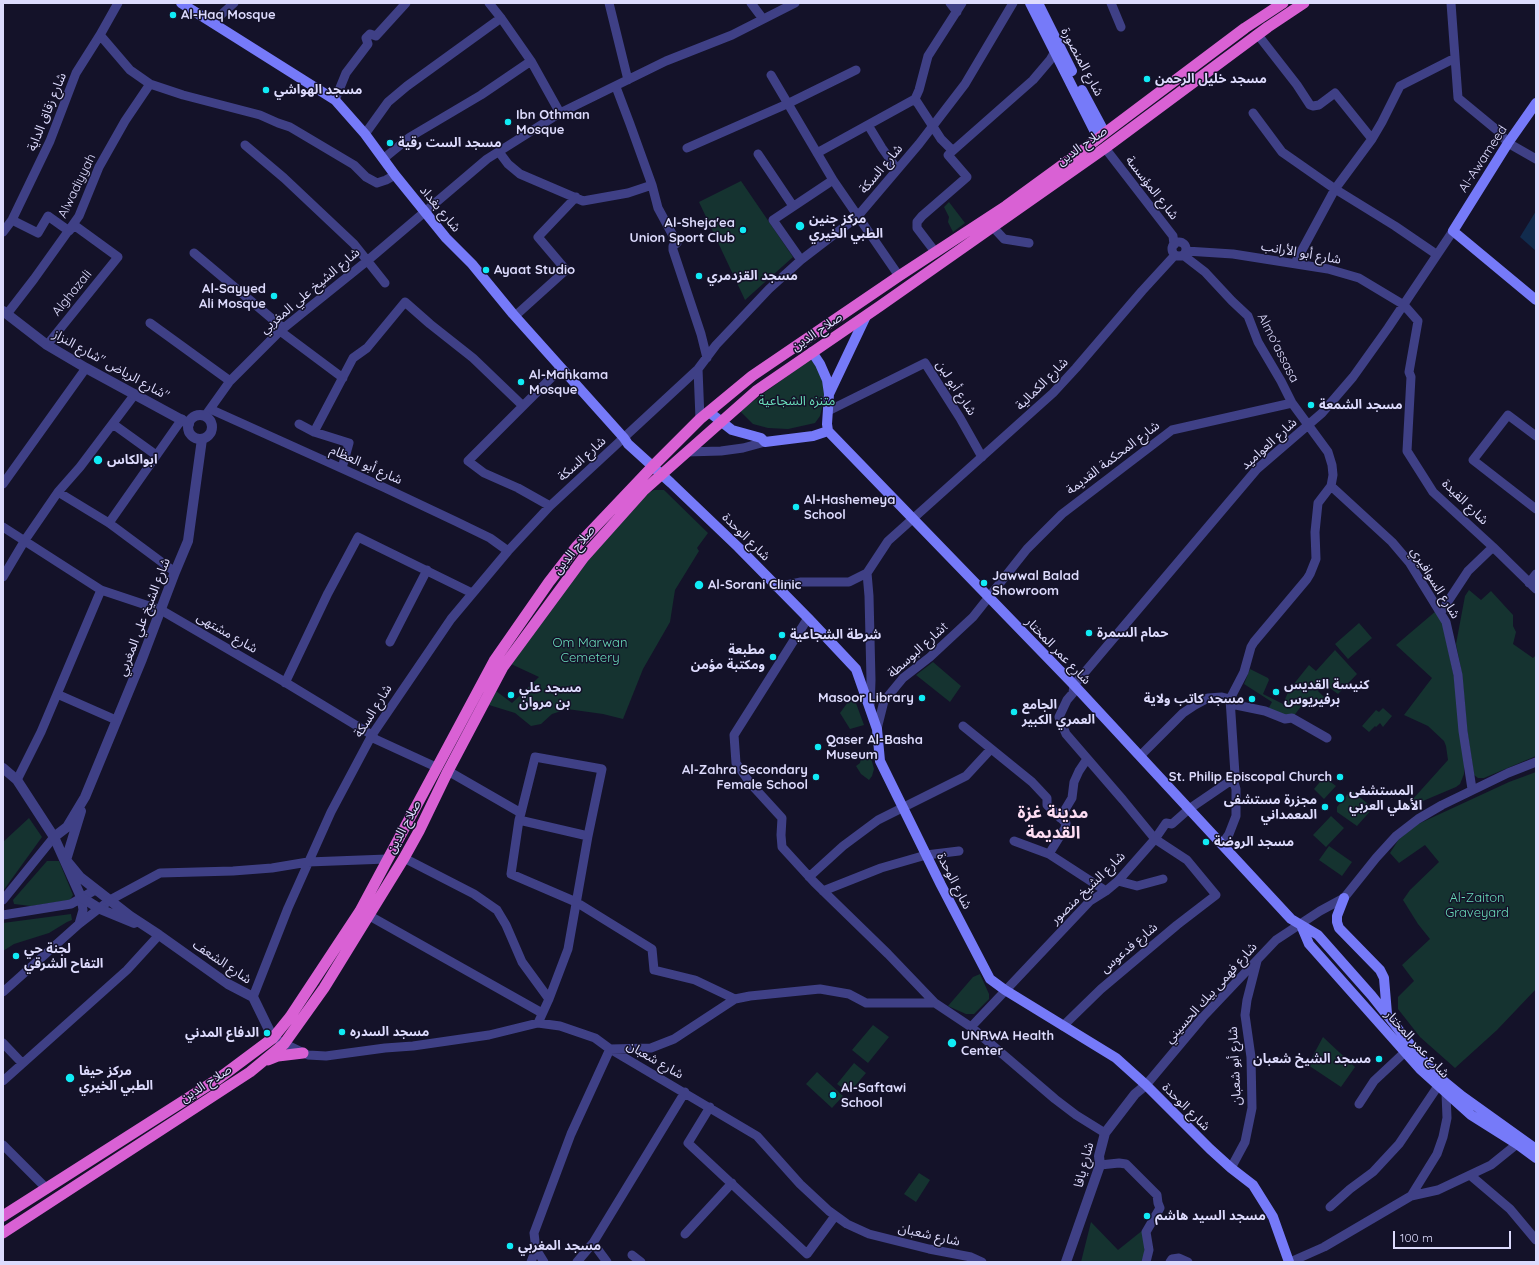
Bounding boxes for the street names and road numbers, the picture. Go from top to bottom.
street label: شارع المنصورة [1057,25,1107,99]
street label: شارع زقاق الداية [24,71,70,153]
street label: صلاح الدين [1054,123,1110,169]
street label: Al-Awameed [1456,123,1510,195]
street label: شارع السكة [856,141,906,197]
street label: Alwadiyyah [55,151,99,221]
street label: شارع المؤسسة [1122,153,1182,223]
street label: شارع بغداد [416,183,464,235]
street label: شارع أبو الأرانب [1260,238,1342,268]
street label: شارع الشيخ علي المغربي [257,245,363,337]
street label: Alghazali [49,267,95,319]
street label: صلاح الدين [789,309,845,355]
street label: Almo'assasa [1254,311,1302,385]
street label: شارع الرياض "شارع النزاز" [50,326,172,404]
street label: شارع الكمالية [1013,355,1071,413]
street label: شارع أبو لبن [932,358,980,418]
street label: شارع العواميد [1238,415,1300,473]
street label: شارع المحكمة القديمة [1063,418,1163,498]
street label: شارع السكة [555,433,609,485]
street label: شارع أبو العظام [327,442,405,488]
street label: شارع القيدة [1438,476,1492,528]
street label: شارع الوحدة [719,510,773,564]
street label: صلاح الدين [550,522,598,578]
street label: شارع السوافيري [1407,544,1463,622]
street label: شارع الشيخ علي المغربي [114,556,174,678]
street label: شارع مشتهى [194,609,260,657]
street label: شارع عمر المختار [1022,614,1094,688]
street label: شارع البوسطةt [885,619,951,681]
street label: شارع السكة [351,682,395,740]
street label: صلاح الدين [383,798,425,856]
street label: شارع الشيخ منصور [1047,848,1129,928]
street label: شارع الوحدة [933,850,975,912]
street label: شارع فدعوس [1097,920,1161,976]
street label: شارع الشعف [190,937,254,987]
street label: شارع فهمى بيك الحسيني [1162,939,1260,1047]
street label: شارع عمر المختار [1382,1007,1452,1081]
street label: شارع أبو شعبان [1225,1026,1245,1106]
street label: شارع شعبان [624,1037,686,1083]
street label: صلاح الدين [177,1062,235,1106]
street label: شارع الوحدة [1159,1080,1213,1134]
street label: شارع يافا [1071,1141,1097,1189]
street label: شارع شعبان [897,1220,961,1250]

